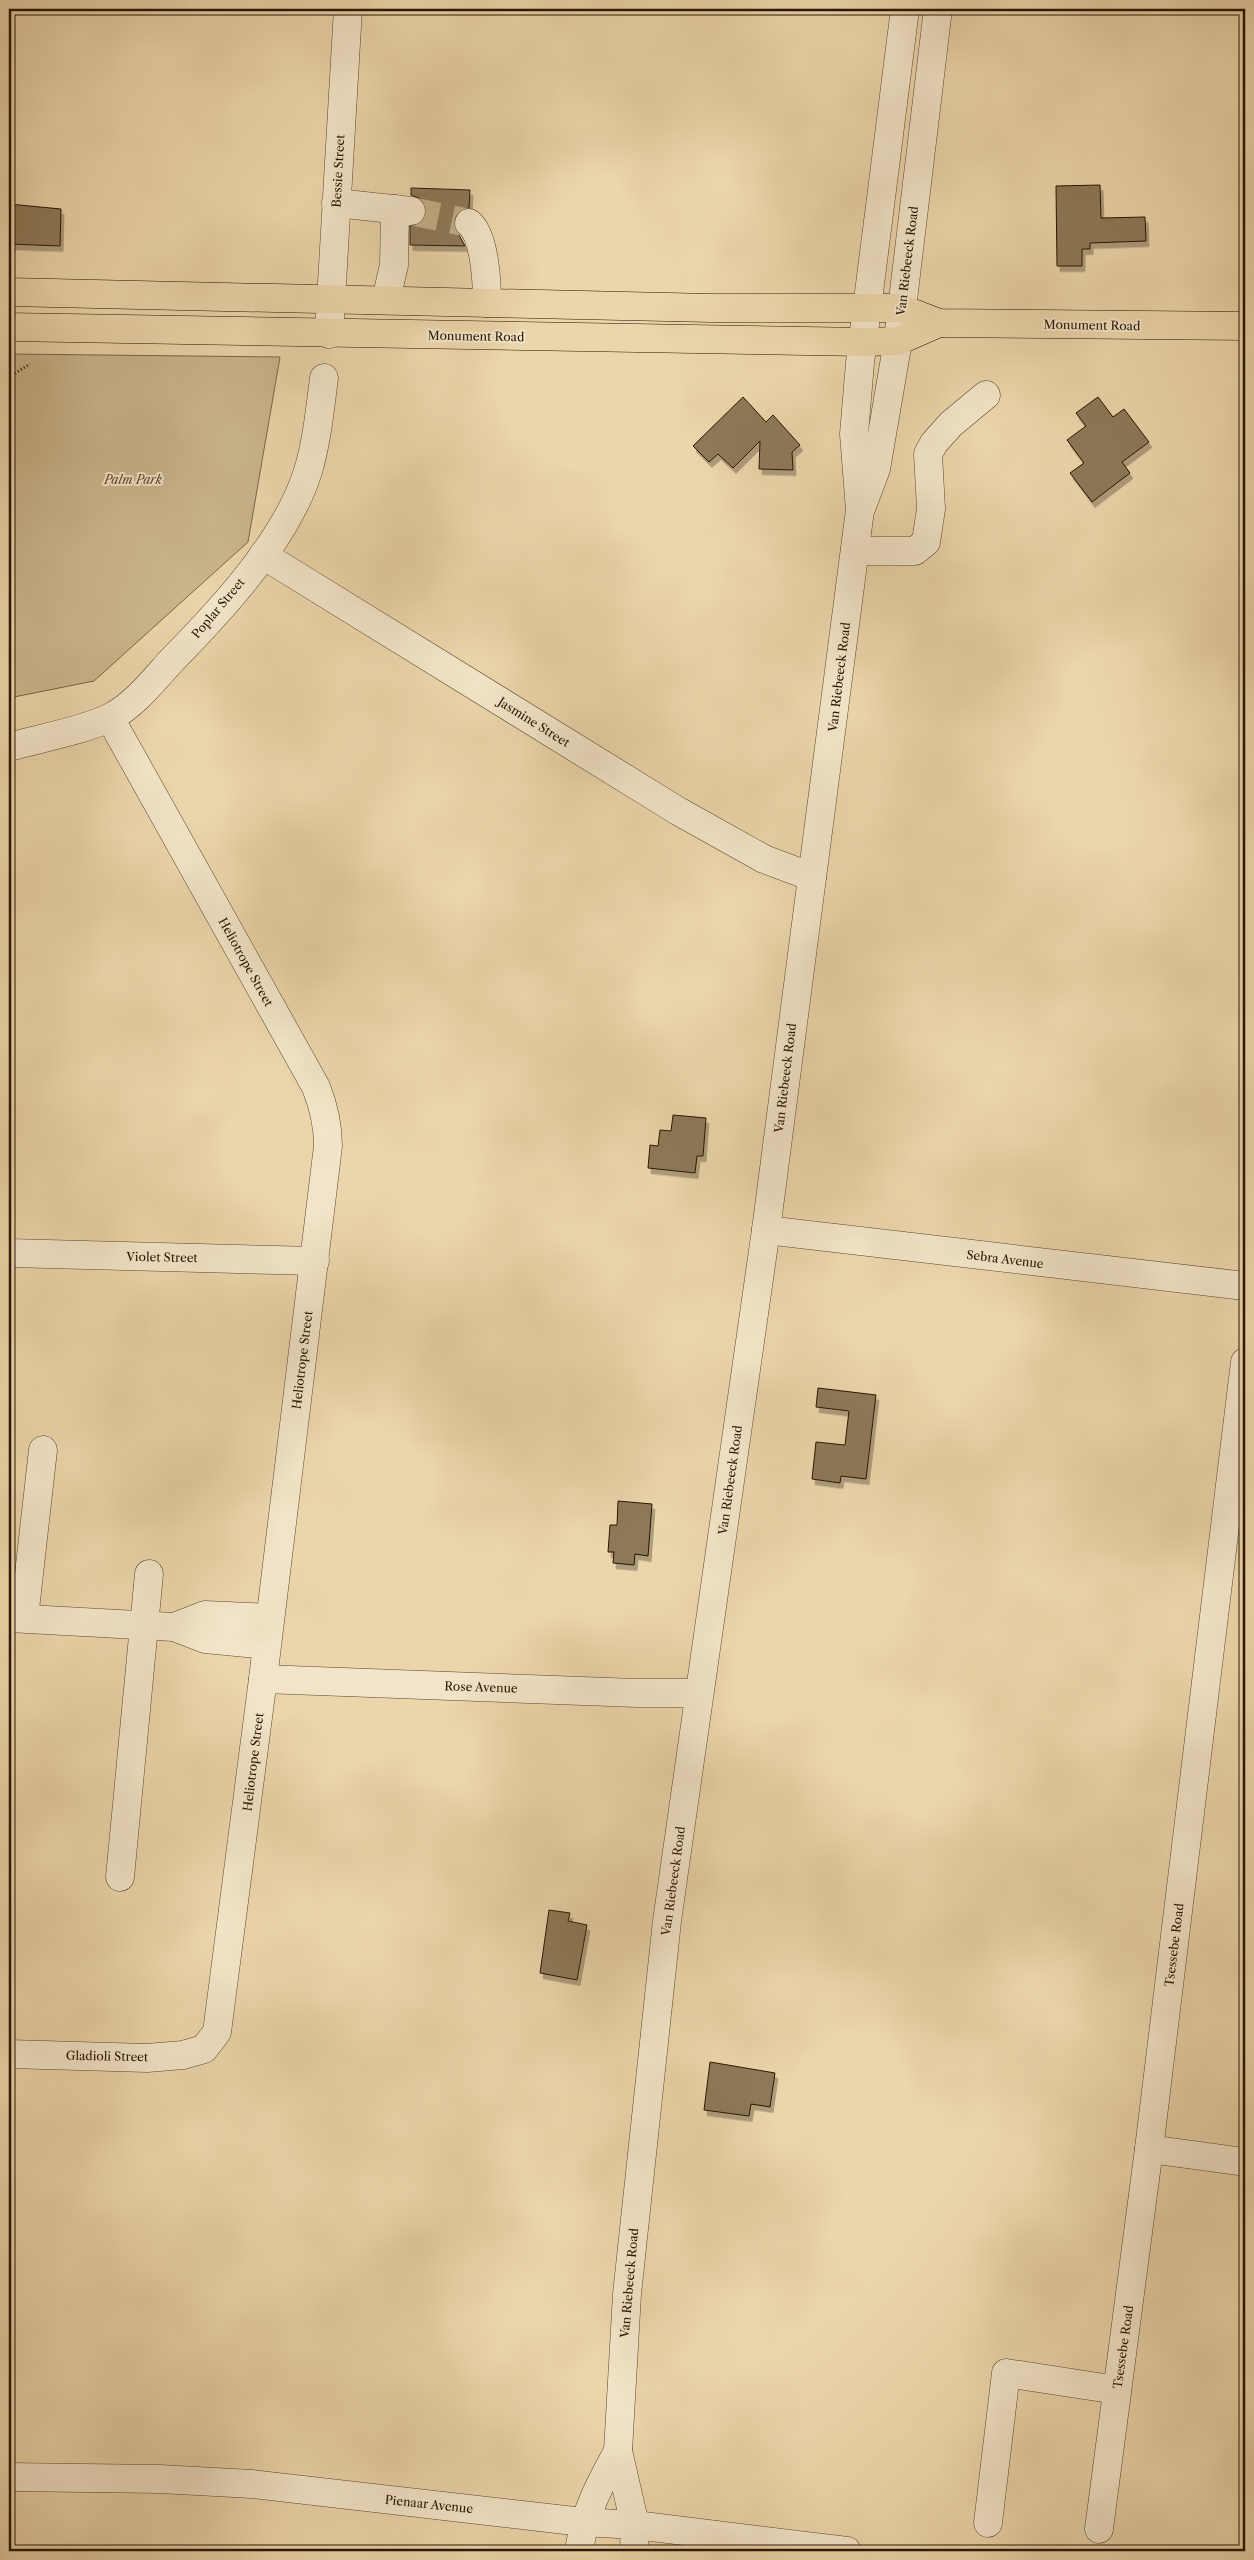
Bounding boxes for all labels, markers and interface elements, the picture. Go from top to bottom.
street label: Bessie Street [329,133,347,208]
street label: Van Riebeeck Road [893,205,921,318]
street label: Monument Road [1044,317,1141,333]
street label: Monument Road [428,328,525,344]
park label: Palm Park [103,472,163,487]
street label: Poplar Street [188,574,248,641]
street label: Van Riebeeck Road [825,621,853,734]
street label: Jasmine Street [494,693,573,750]
street label: Heliotrope Street [215,915,277,1010]
street label: Van Riebeeck Road [771,1022,799,1135]
street label: Sebra Avenue [966,1247,1045,1271]
street label: Violet Street [125,1249,199,1265]
street label: Heliotrope Street [289,1309,316,1410]
street label: Van Riebeeck Road [715,1424,745,1537]
street label: Rose Avenue [444,1678,518,1696]
street label: Heliotrope Street [240,1711,267,1812]
street label: Van Riebeeck Road [658,1825,688,1938]
street label: Tsessebe Road [1161,1902,1187,1988]
street label: Gladioli Street [66,2048,149,2064]
street label: Van Riebeeck Road [617,2227,641,2340]
street label: Tsessebe Road [1110,2304,1136,2390]
street label: Pienaar Avenue [384,2492,474,2516]

